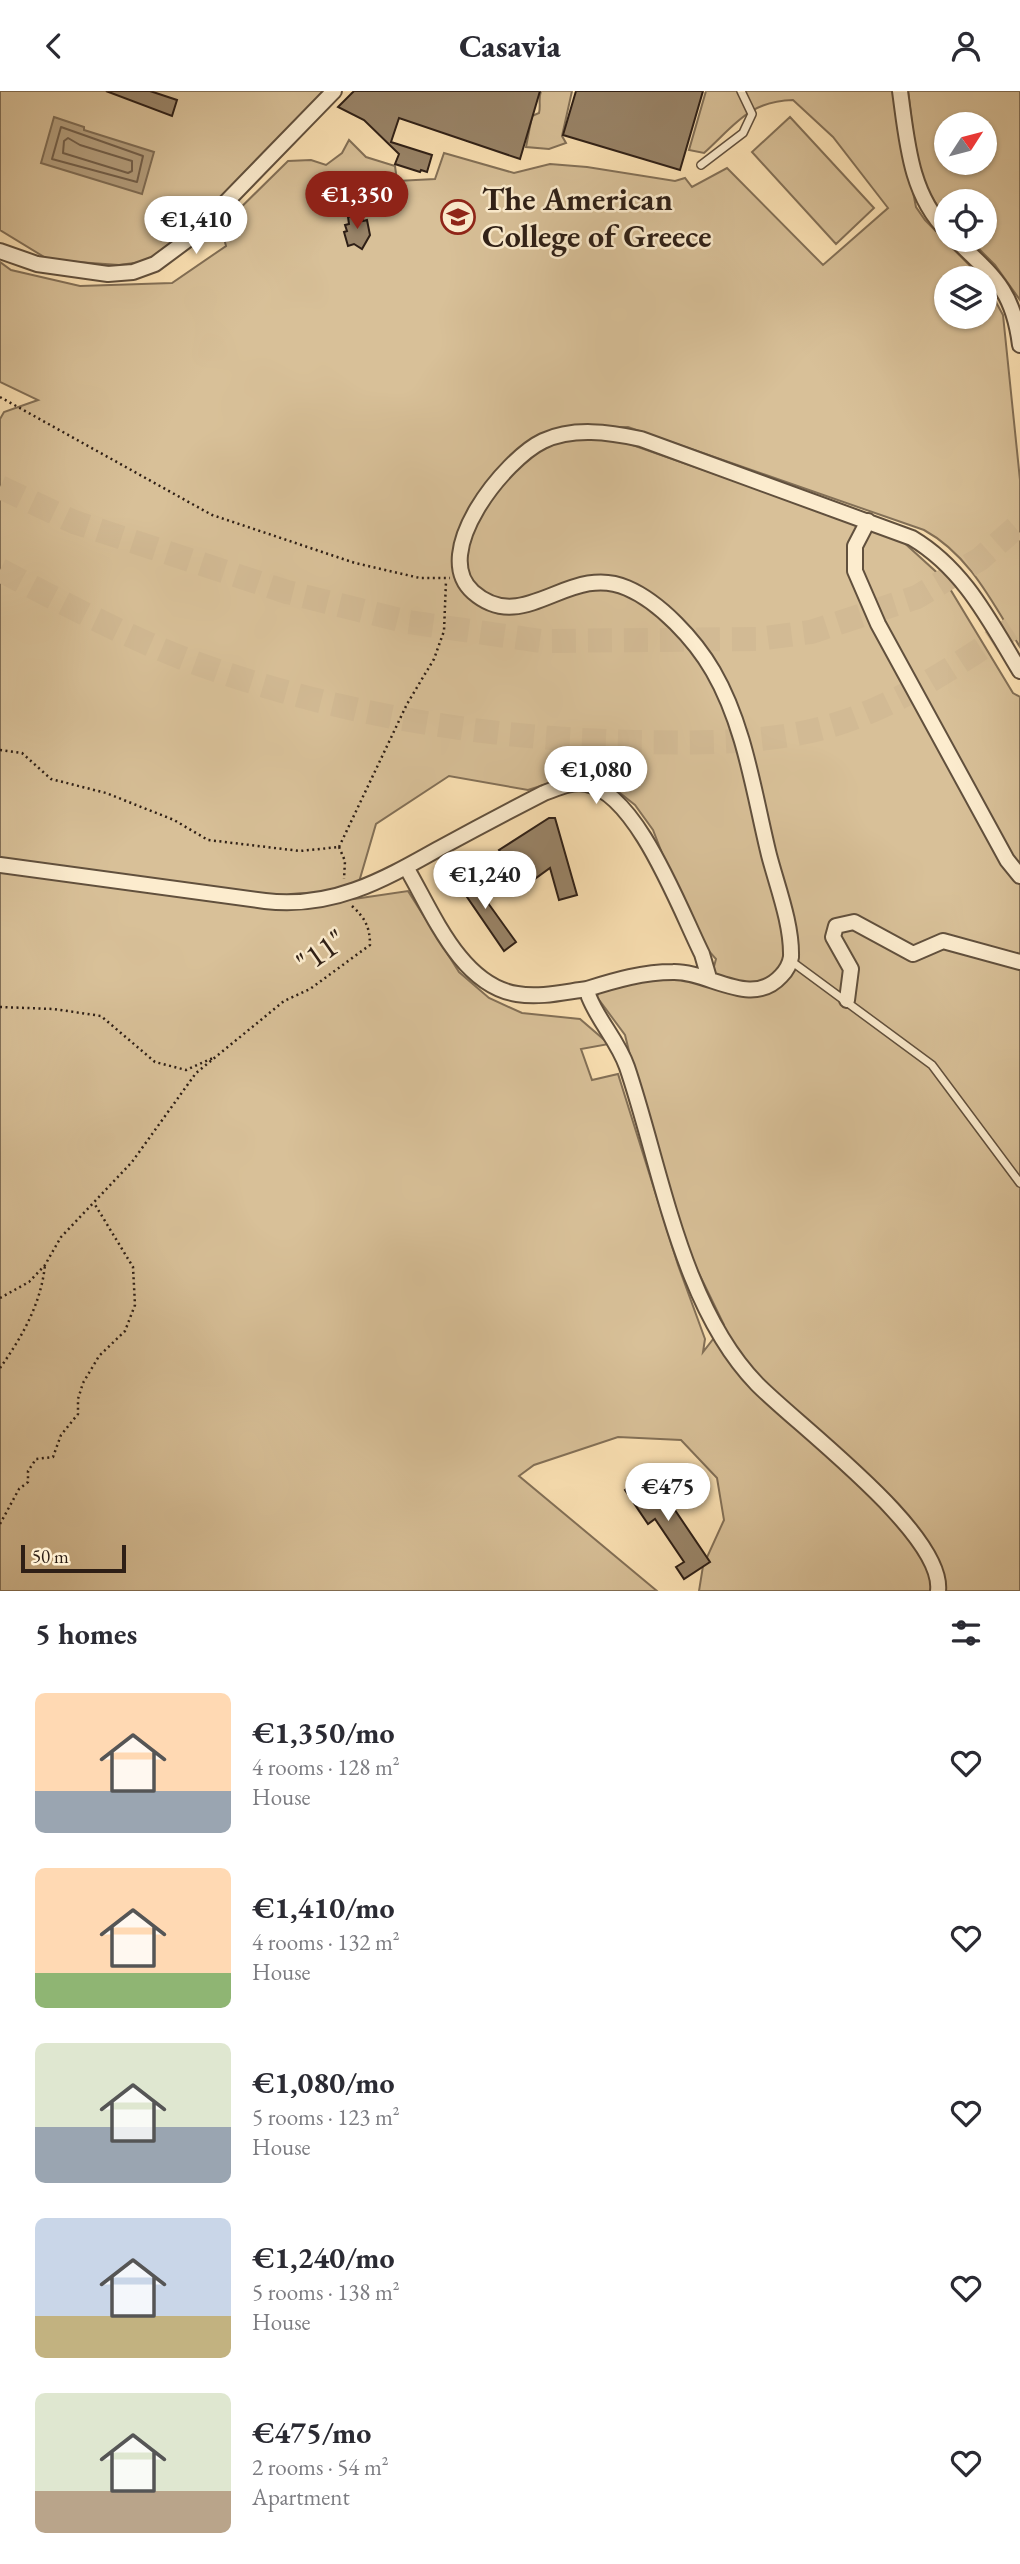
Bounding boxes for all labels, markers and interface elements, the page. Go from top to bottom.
text: Casavia [459,25,561,67]
icon: back [35,27,73,65]
icon: person [947,27,985,65]
north arrow [934,112,998,175]
map controls [934,112,997,329]
pin: €1,350 [300,171,414,231]
place label: The American College of Greece [482,178,712,257]
text: €1,350 [321,179,393,209]
button: locate [934,189,997,252]
pin: €1,410 [139,197,253,256]
school or university icon: The American College of Greece [439,198,477,236]
text: €1,410 [160,204,232,234]
button: layers [934,266,997,329]
pin: €1,080 [539,747,653,806]
text: €1,080 [560,754,632,784]
pin: €1,240 [428,851,542,911]
text: €1,240 [449,859,521,889]
street label: "11" [288,919,354,983]
pin: €475 [627,1463,709,1523]
text: €475 [641,1471,695,1501]
scale bar [21,1542,126,1574]
text: 50 m [32,1544,69,1569]
text: 5 homes [35,1614,137,1653]
icon: filters [947,1614,985,1652]
text: €1,350/mo [252,1713,395,1752]
icon: home [91,1721,175,1805]
icon: heart [947,1744,985,1782]
text: 4 rooms · 128 m² [252,1752,400,1782]
text: House [252,1782,311,1812]
text: €1,410/mo [252,1888,395,1927]
icon: home [91,1896,175,1980]
icon: heart [947,1919,985,1957]
text: 4 rooms · 132 m² [252,1927,400,1957]
text: House [252,1957,311,1987]
text: €1,080/mo [252,2063,395,2102]
icon: home [91,2071,175,2155]
icon: heart [947,2094,985,2132]
text: 5 rooms · 123 m² [252,2102,400,2132]
text: House [252,2132,311,2162]
text: €1,240/mo [252,2238,395,2277]
icon: home [91,2246,175,2330]
icon: heart [947,2269,985,2307]
text: 5 rooms · 138 m² [252,2277,400,2307]
text: House [252,2307,311,2337]
text: €475/mo [252,2413,371,2452]
icon: home [91,2421,175,2505]
icon: heart [947,2444,985,2482]
text: 2 rooms · 54 m² [252,2452,389,2482]
text: Apartment [252,2482,350,2512]

